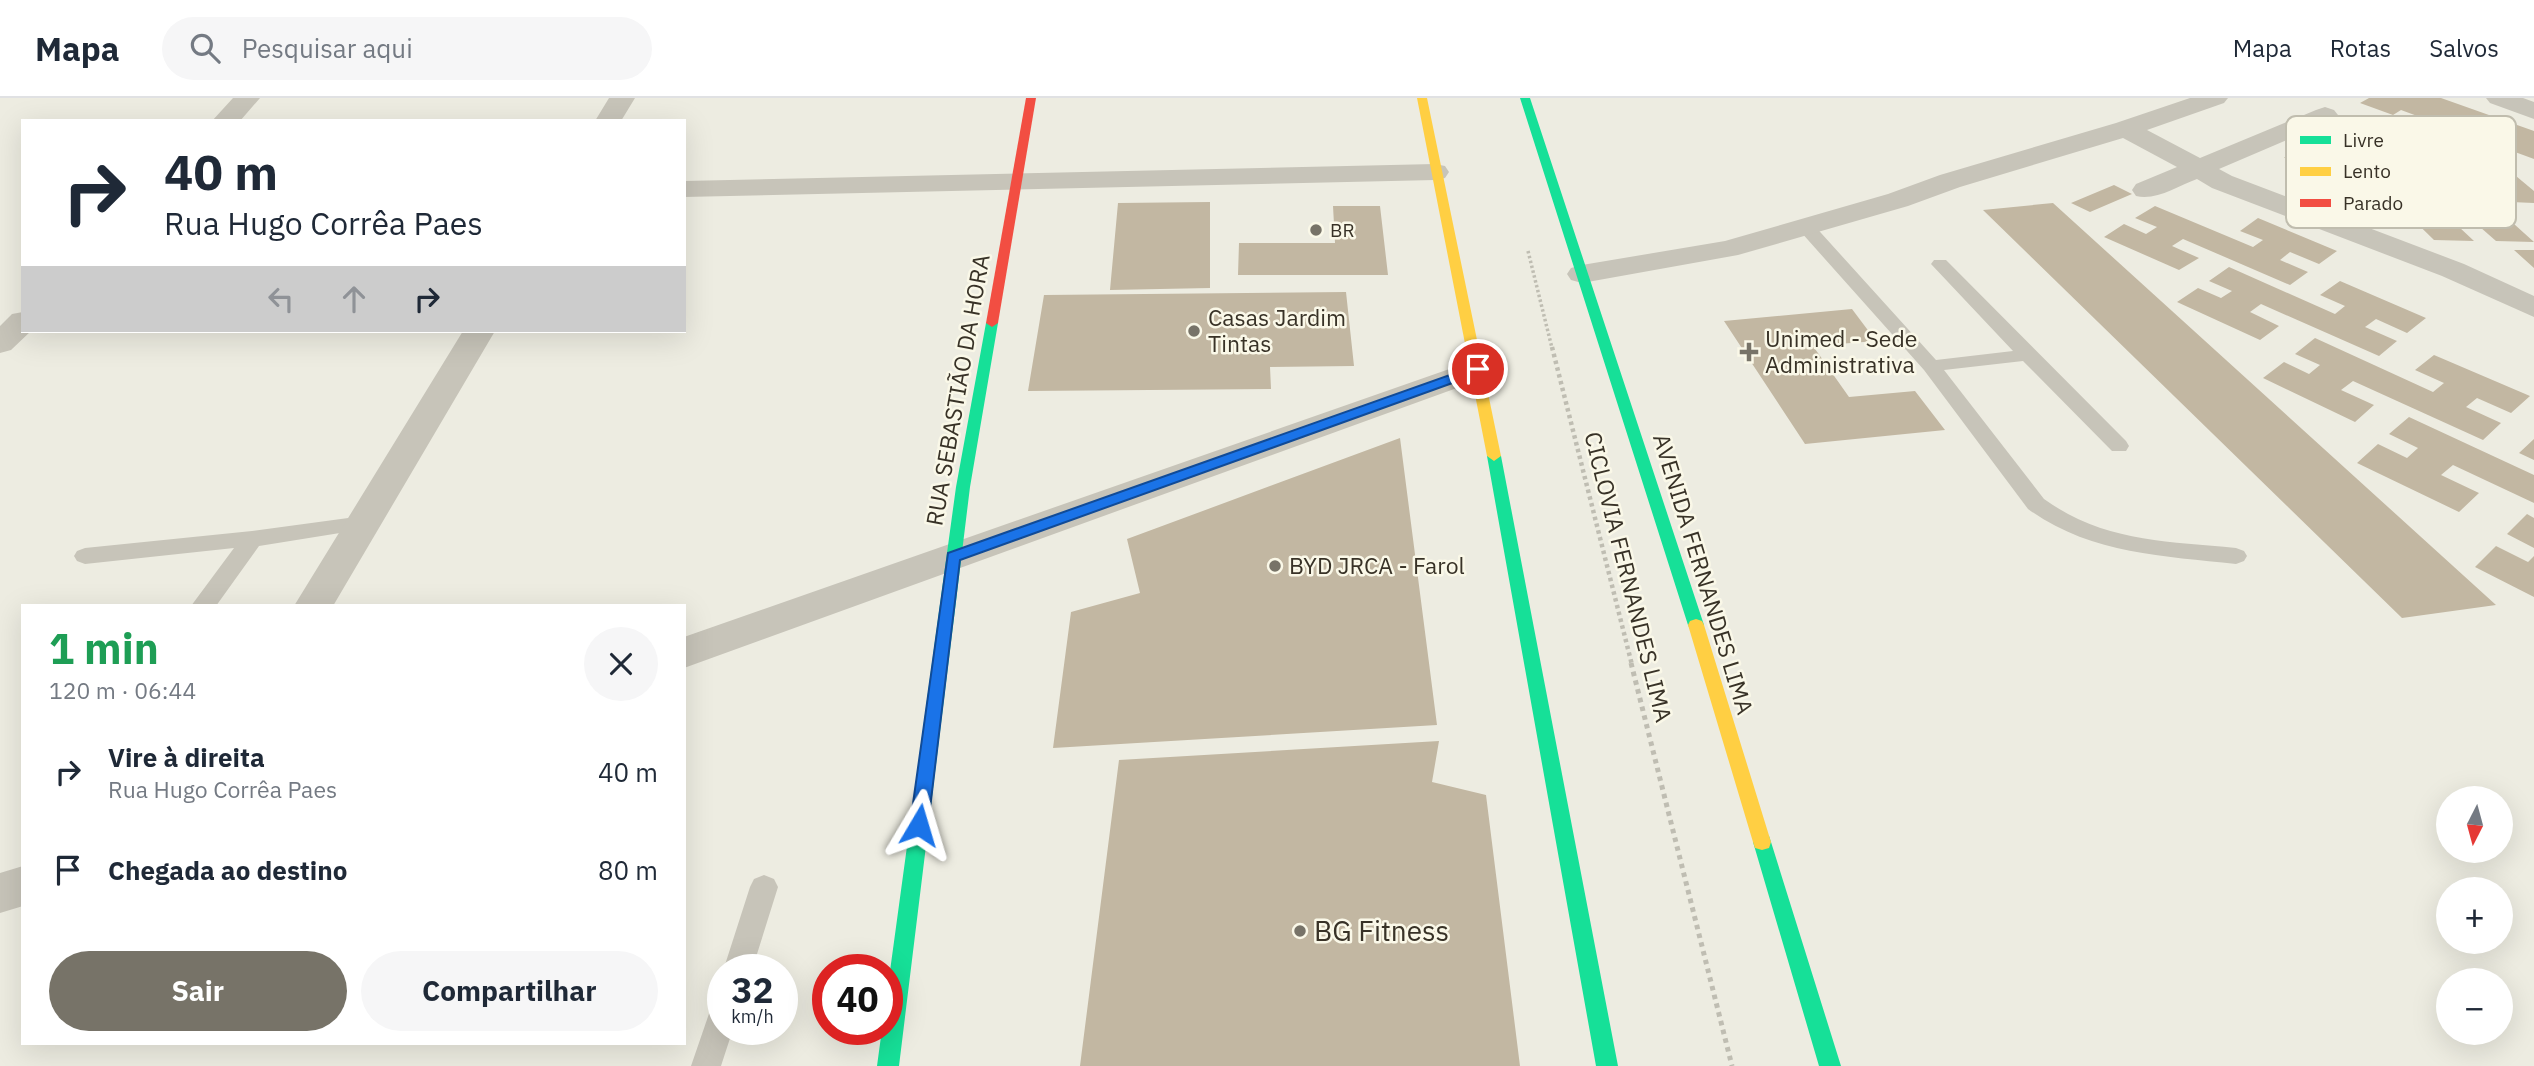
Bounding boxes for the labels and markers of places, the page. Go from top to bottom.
place label: BR [1330,218,1355,242]
marker: BR [1308,222,1324,238]
place label: Casas Jardim Tintas [1208,302,1346,358]
marker: Casas Jardim Tintas [1186,323,1202,339]
place label: Unimed - Sede Administrativa [1765,323,1917,379]
pin [1448,339,1508,399]
marker: Unimed - Sede Administrativa [1739,342,1759,362]
place label: BYD JRCA - Farol [1289,550,1465,580]
marker: BYD JRCA - Farol [1267,558,1283,574]
place label: BG Fitness [1314,912,1449,949]
marker: BG Fitness [1292,923,1308,939]

